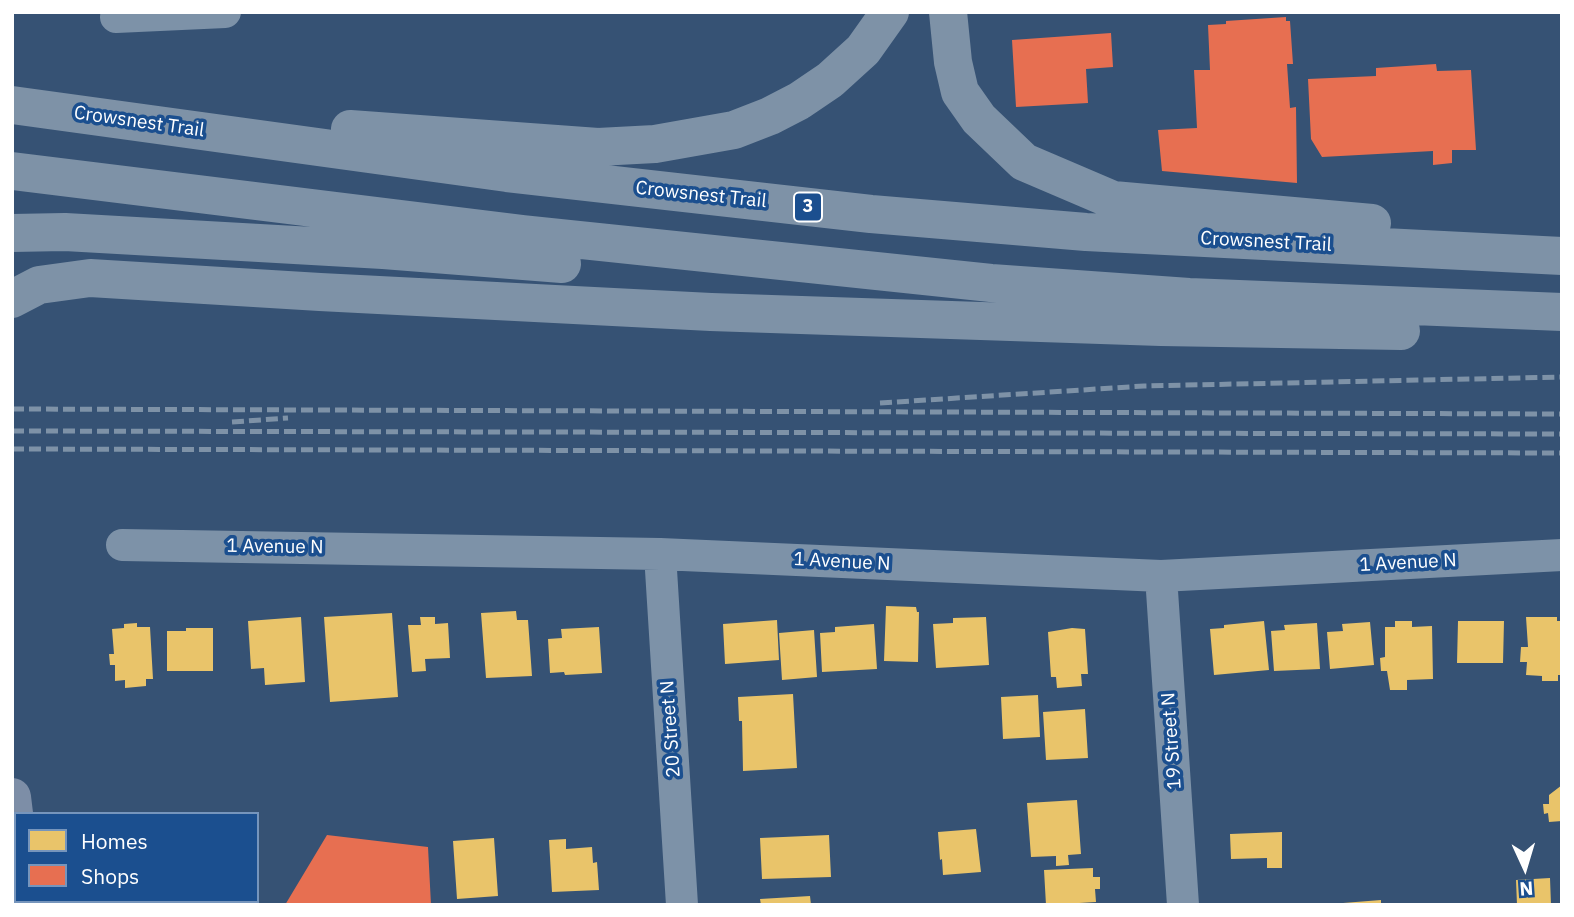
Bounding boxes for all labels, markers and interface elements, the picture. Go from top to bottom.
street label: Crowsnest Trail [72,102,206,142]
street label: Crowsnest Trail [634,177,768,213]
road number: 3 [794,192,822,222]
street label: Crowsnest Trail [1200,227,1332,257]
street label: 1 Avenue N [226,535,324,559]
street label: 1 Avenue N [793,548,891,576]
street label: 1 Avenue N [1359,549,1457,577]
street label: 20 Street N [656,680,686,778]
street label: 19 Street N [1157,692,1187,790]
legend [14,812,259,903]
text: Homes [81,827,148,855]
north arrow [1490,833,1560,903]
text: Shops [81,862,139,890]
text: N [1519,876,1534,901]

